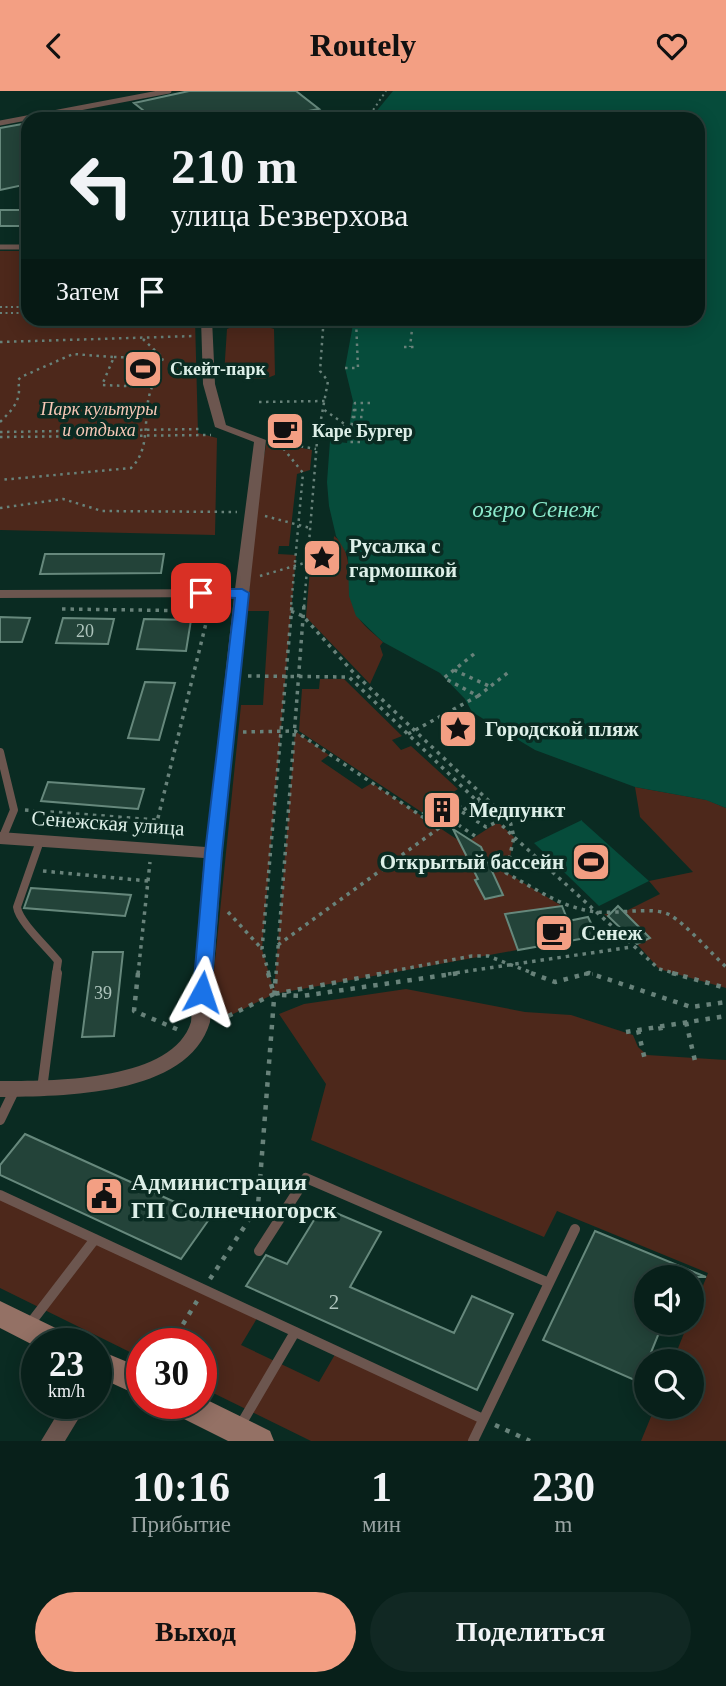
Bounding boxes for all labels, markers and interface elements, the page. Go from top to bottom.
icon: back [35,27,73,65]
text: Routely [310,27,416,63]
icon: heart [653,27,691,65]
text: 210 m [171,139,298,194]
icon: left [56,140,147,231]
text: улица Безверхова [171,197,408,233]
icon: arrive [133,273,171,311]
text: Затем [56,277,119,306]
sports icon: Скейт-парк [122,348,164,390]
place label: Скейт-парк [170,359,267,379]
park label: Парк культуры и отдыха [39,399,158,440]
cafe icon: Каре Бургер [264,410,306,452]
place label: Каре Бургер [312,421,413,441]
water label: озеро Сенеж [472,497,600,522]
place label: Русалка с гармошкой [349,534,457,582]
place icon: Русалка с гармошкой [301,537,343,579]
pin [171,563,231,623]
icon: arrive [182,574,220,612]
house number: 20 [76,621,94,641]
place icon: Городской пляж [437,708,479,750]
place label: Городской пляж [485,717,639,741]
building icon: Медпункт [421,789,463,831]
place label: Медпункт [469,798,566,822]
street label: Сенежская улица [31,806,186,840]
sports icon: Открытый бассейн [570,841,612,883]
place label: Открытый бассейн [380,850,564,874]
cafe icon: Сенеж [533,912,575,954]
place label: Сенеж [581,921,643,945]
position arrow [165,955,239,1029]
house number: 39 [94,983,112,1003]
place label: Администрация ГП Солнечногорск [131,1169,337,1223]
public building icon: Администрация ГП Солнечногорск [83,1175,125,1217]
map controls [634,1265,704,1419]
button: sound [634,1265,704,1335]
house number: 2 [329,1290,339,1314]
speed limit sign: 30 [126,1328,217,1419]
text: 23 [49,1345,84,1384]
button: search [634,1349,704,1419]
text: km/h [48,1381,85,1401]
text: 10:16 [132,1464,230,1510]
text: 1 [371,1464,392,1510]
text: 230 [532,1464,595,1510]
text: Прибытие [131,1512,231,1537]
text: мин [362,1512,401,1537]
text: m [555,1512,572,1537]
button: Выход [35,1592,356,1672]
button: Поделиться [370,1592,691,1672]

